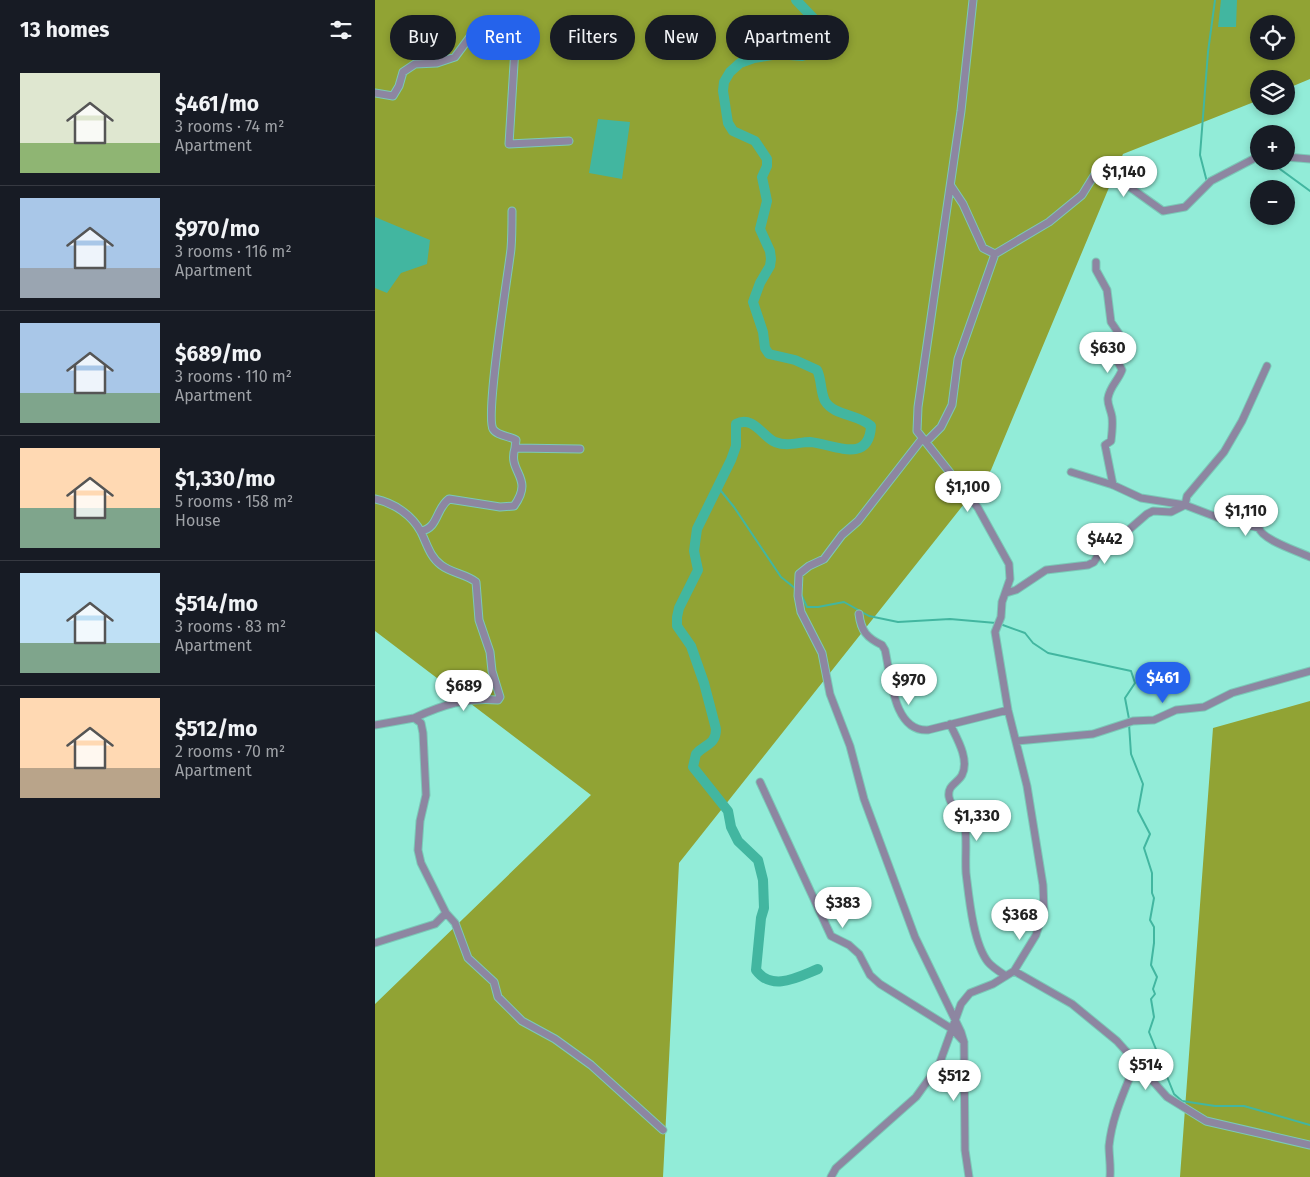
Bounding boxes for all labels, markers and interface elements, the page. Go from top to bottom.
chip: Buy [390,15,456,60]
chip: Rent [466,15,540,60]
chip: Filters [550,15,635,60]
chip: New [645,15,716,60]
chip: Apartment [726,15,849,60]
map controls [1250,15,1295,225]
button: locate [1250,15,1295,60]
icon: filters [327,16,355,44]
text: 13 homes [20,17,110,43]
button: layers [1250,70,1295,115]
text: $461/mo [175,91,259,117]
icon: home [60,93,120,153]
text: 3 rooms · 74 m² [175,117,284,136]
button: + [1250,125,1295,170]
text: Apartment [175,136,252,155]
pin: $1,140 [1083,156,1165,198]
text: $1,140 [1102,162,1146,181]
button: − [1250,180,1295,225]
text: $970/mo [175,216,260,242]
icon: home [60,218,120,278]
text: 3 rooms · 116 m² [175,242,292,261]
text: Apartment [175,261,252,280]
pin: $630 [1078,332,1138,374]
text: $630 [1090,338,1126,357]
text: $689/mo [175,341,261,367]
icon: home [60,343,120,403]
text: 3 rooms · 110 m² [175,367,292,386]
text: Apartment [175,386,252,405]
text: $1,330/mo [175,466,275,492]
icon: home [60,468,120,528]
pin: $1,100 [927,470,1009,513]
text: $1,100 [946,477,990,496]
text: 5 rooms · 158 m² [175,492,293,511]
pin: $1,110 [1205,494,1287,537]
text: $1,110 [1225,501,1267,520]
text: House [175,511,221,530]
pin: $442 [1075,522,1135,565]
text: $442 [1088,529,1122,548]
text: $514/mo [175,591,258,617]
icon: home [60,593,120,653]
text: 3 rooms · 83 m² [175,617,286,636]
text: Apartment [175,636,252,655]
pin: $461 [1133,662,1193,704]
pin: $970 [879,664,939,706]
text: $461 [1146,668,1180,687]
pin: $689 [434,670,494,712]
text: $970 [892,670,926,689]
text: $689 [446,676,482,695]
text: $512/mo [175,716,258,742]
icon: home [60,718,120,778]
text: 2 rooms · 70 m² [175,742,285,761]
text: Apartment [175,761,252,780]
pin: $1,330 [936,800,1018,842]
text: $1,330 [954,806,1000,825]
pin: $383 [813,886,873,929]
text: $383 [826,893,860,912]
pin: $368 [990,898,1050,941]
text: $368 [1002,905,1038,924]
pin: $514 [1116,1048,1176,1091]
text: $514 [1130,1055,1162,1074]
pin: $512 [924,1060,984,1102]
text: $512 [938,1066,970,1085]

